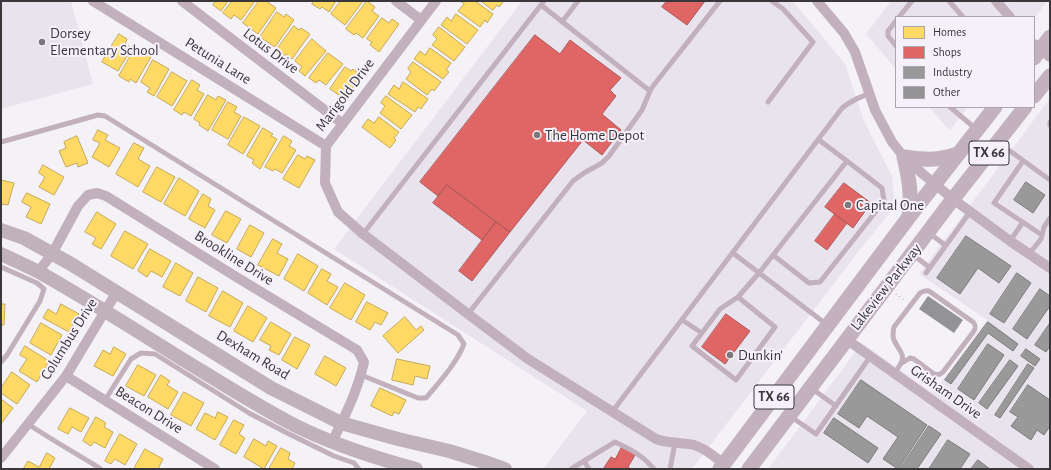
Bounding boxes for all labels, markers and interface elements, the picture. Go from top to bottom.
legend [895,16,1035,108]
place label: Dorsey Elementary School [50,24,159,59]
street label: Lotus Drive [240,24,302,78]
text: Homes [933,26,966,38]
street label: Petunia Lane [182,34,254,88]
marker: Dorsey Elementary School [37,37,47,47]
text: Shops [933,46,961,58]
street label: Marigold Drive [312,55,378,135]
text: Industry [933,66,972,78]
text: Other [933,86,960,98]
place label: The Home Depot [545,126,644,144]
marker: The Home Depot [532,130,542,140]
road number: TX 66 [969,141,1009,165]
place label: Capital One [856,196,924,214]
marker: Capital One [843,200,853,210]
street label: Brookline Drive [191,227,277,289]
street label: Lakeview Parkway [847,240,925,334]
street label: Columbus Drive [37,295,101,383]
street label: Dexham Road [213,326,293,384]
place label: Dunkin' [738,346,783,364]
marker: Dunkin' [725,350,735,360]
street label: Grisham Drive [907,361,985,423]
street label: Beacon Drive [112,382,186,438]
road number: TX 66 [754,385,794,409]

